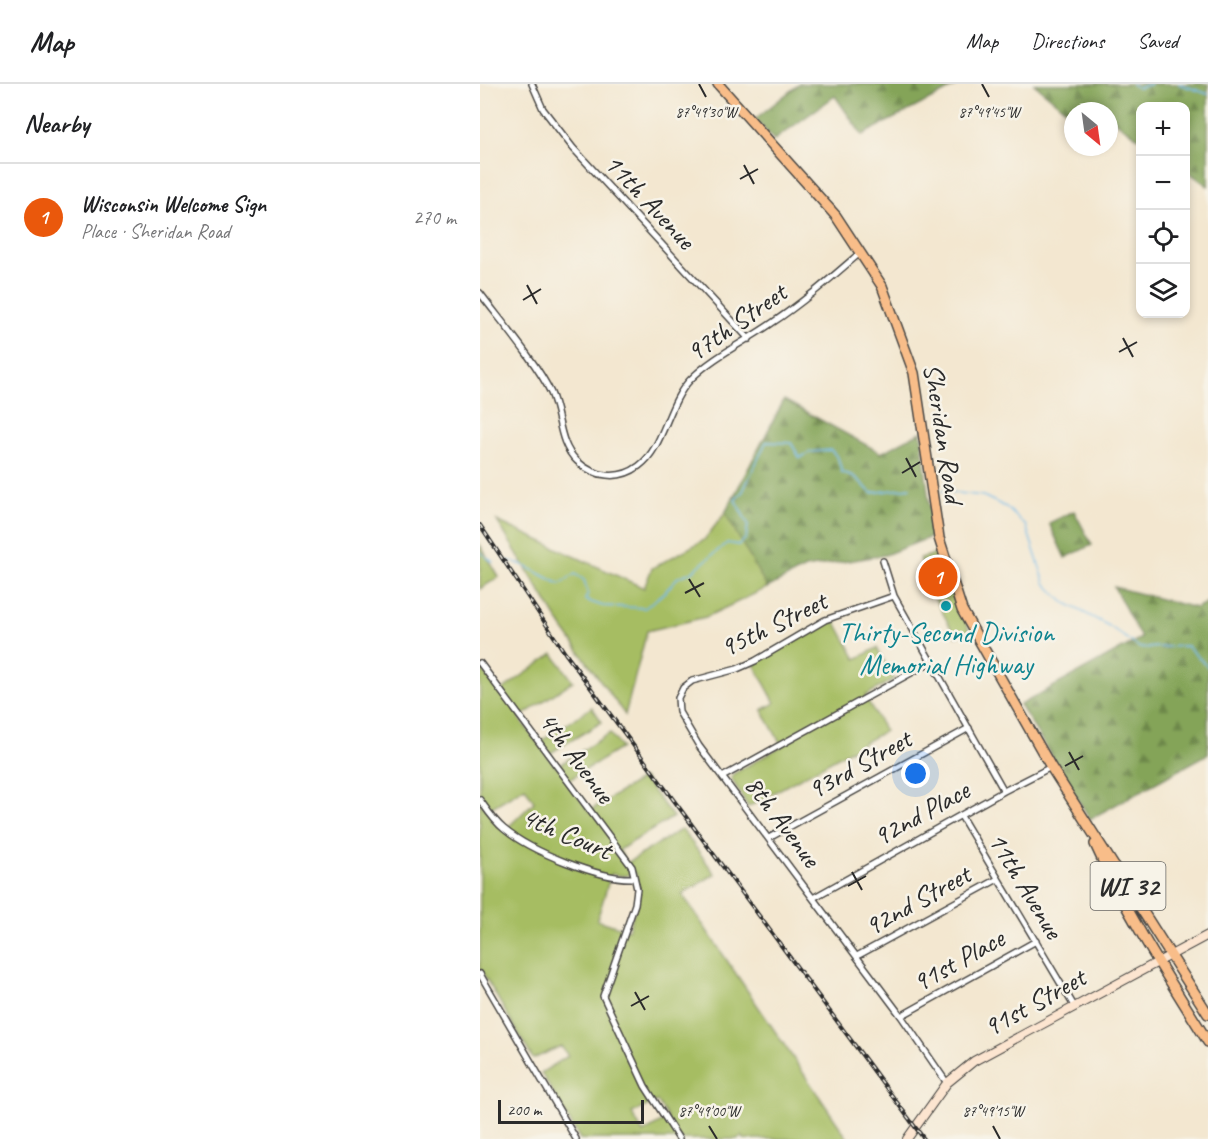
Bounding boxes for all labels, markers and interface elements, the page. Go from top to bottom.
text: Map [30,24,73,59]
text: Map [966,28,998,54]
text: Directions [1031,28,1104,54]
text: Saved [1137,28,1178,54]
north arrow [1064,102,1118,156]
map controls [1136,102,1190,318]
button: + [1136,102,1190,156]
text: 87°49'30"W [676,103,740,122]
text: 87°49'45"W [959,103,1023,122]
text: Nearby [24,107,89,140]
street label: 11th Avenue [597,146,704,258]
button: − [1136,156,1190,210]
text: Wisconsin Welcome Sign [81,191,266,219]
text: 1 [39,205,48,230]
text: 270 m [413,205,456,230]
button: locate [1136,210,1190,264]
text: Place · Sheridan Road [81,219,230,244]
button: layers [1136,264,1190,318]
street label: 97th Street [679,273,795,369]
street label: Sheridan Road [916,361,973,509]
pin: 1 [918,554,958,600]
street label: 95th Street [714,582,835,665]
marker: Thirty-Second Division Memorial Highway [939,599,953,613]
place label: Thirty-Second Division Memorial Highway [838,615,1055,682]
street label: 4th Avenue [531,704,624,811]
street label: 93rd Street [801,720,919,807]
your location [901,759,930,788]
street label: 8th Avenue [737,768,830,875]
street label: 92nd Place [867,771,977,854]
street label: 4th Court [517,798,620,869]
street label: 11th Avenue [980,825,1072,946]
street label: 92nd Street [858,855,979,943]
road number: WI 32 [1090,862,1166,910]
street label: 91st Place [906,920,1012,999]
street label: 91st Street [977,958,1094,1044]
scale bar [498,1097,644,1124]
text: 200 m [507,1100,541,1120]
text: 87°49'00"W [679,1102,743,1121]
text: 87°49'15"W [963,1102,1027,1121]

